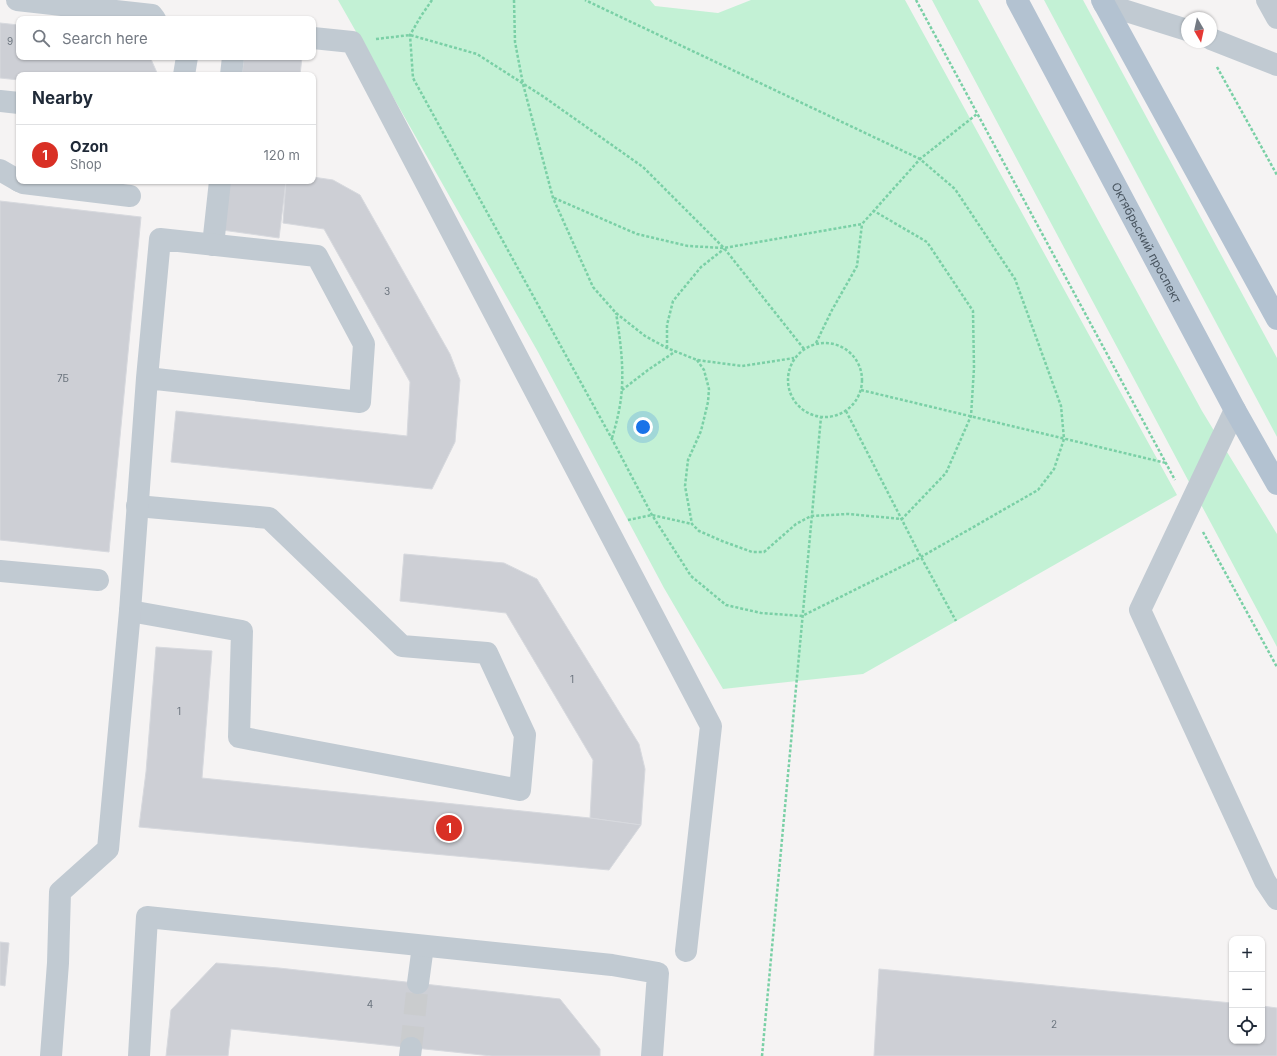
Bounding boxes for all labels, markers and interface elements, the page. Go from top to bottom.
north arrow [1181,12,1217,48]
search box [16,16,316,60]
icon: search [30,27,52,49]
text: Search here [62,29,148,48]
house number: 9 [7,35,13,47]
text: Nearby [32,88,93,108]
text: Ozon [70,137,108,156]
text: 1 [42,147,48,163]
text: 120 m [264,147,300,163]
text: Shop [70,156,102,172]
street label: Октябрьский проспект [1108,180,1185,306]
house number: 3 [384,285,390,297]
house number: 7Б [57,372,69,384]
your location [633,417,653,437]
house number: 1 [570,673,574,685]
house number: 1 [177,705,181,717]
pin: 1 [436,813,462,843]
map controls [1229,936,1265,1044]
button: + [1229,936,1265,972]
button: − [1229,972,1265,1008]
house number: 4 [367,998,373,1010]
button: locate [1229,1008,1265,1044]
house number: 2 [1051,1018,1057,1030]

